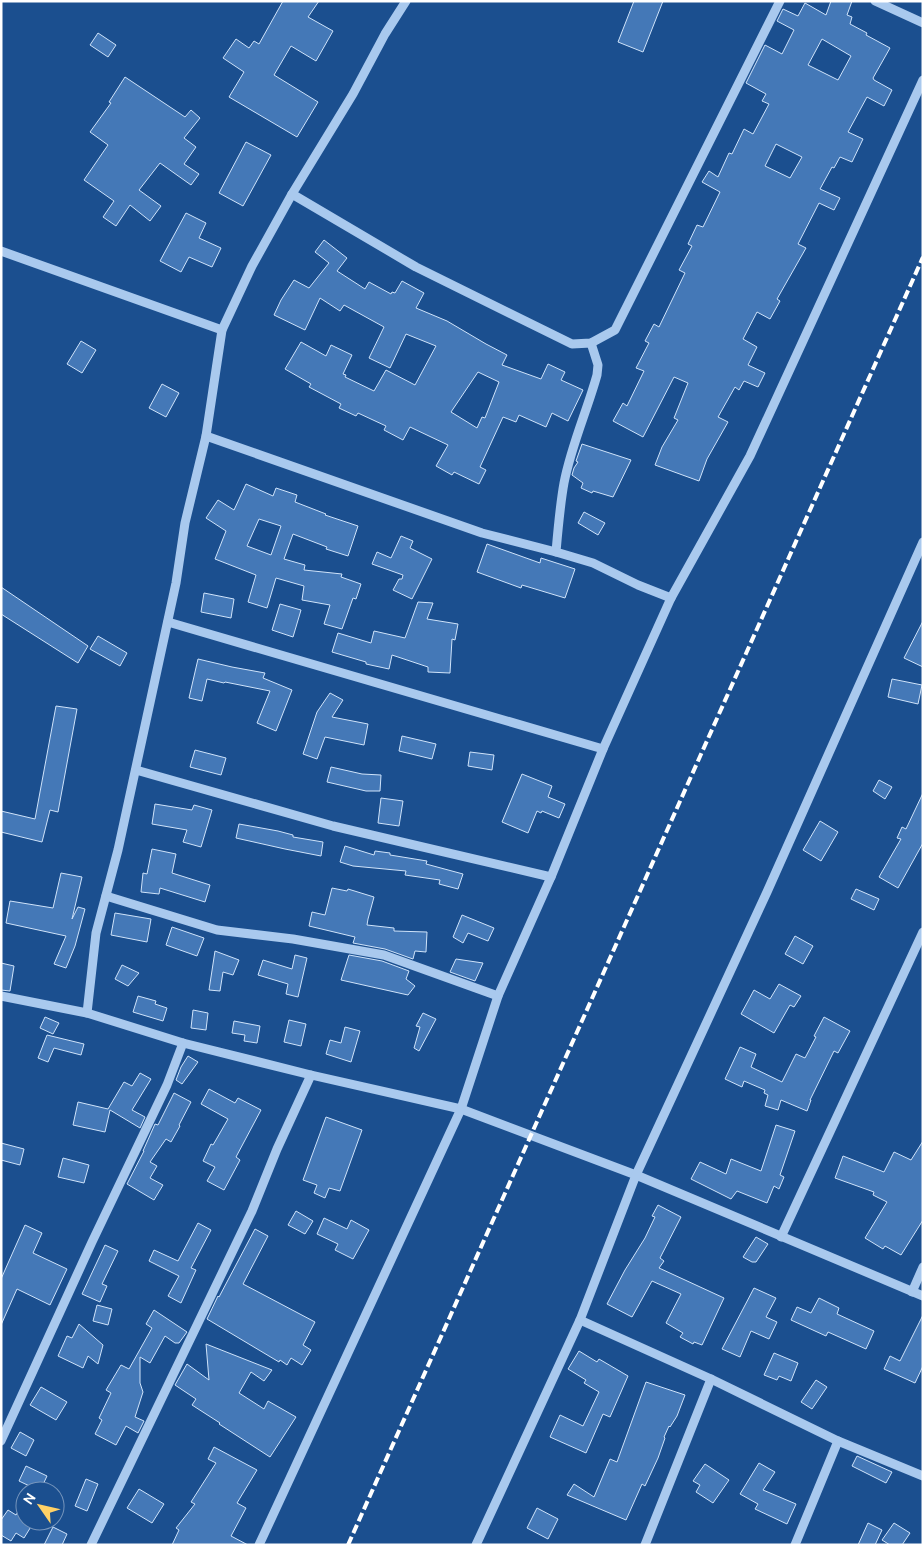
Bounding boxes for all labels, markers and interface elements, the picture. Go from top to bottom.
north arrow [15,1481,65,1531]
text: N [20,1490,39,1508]

